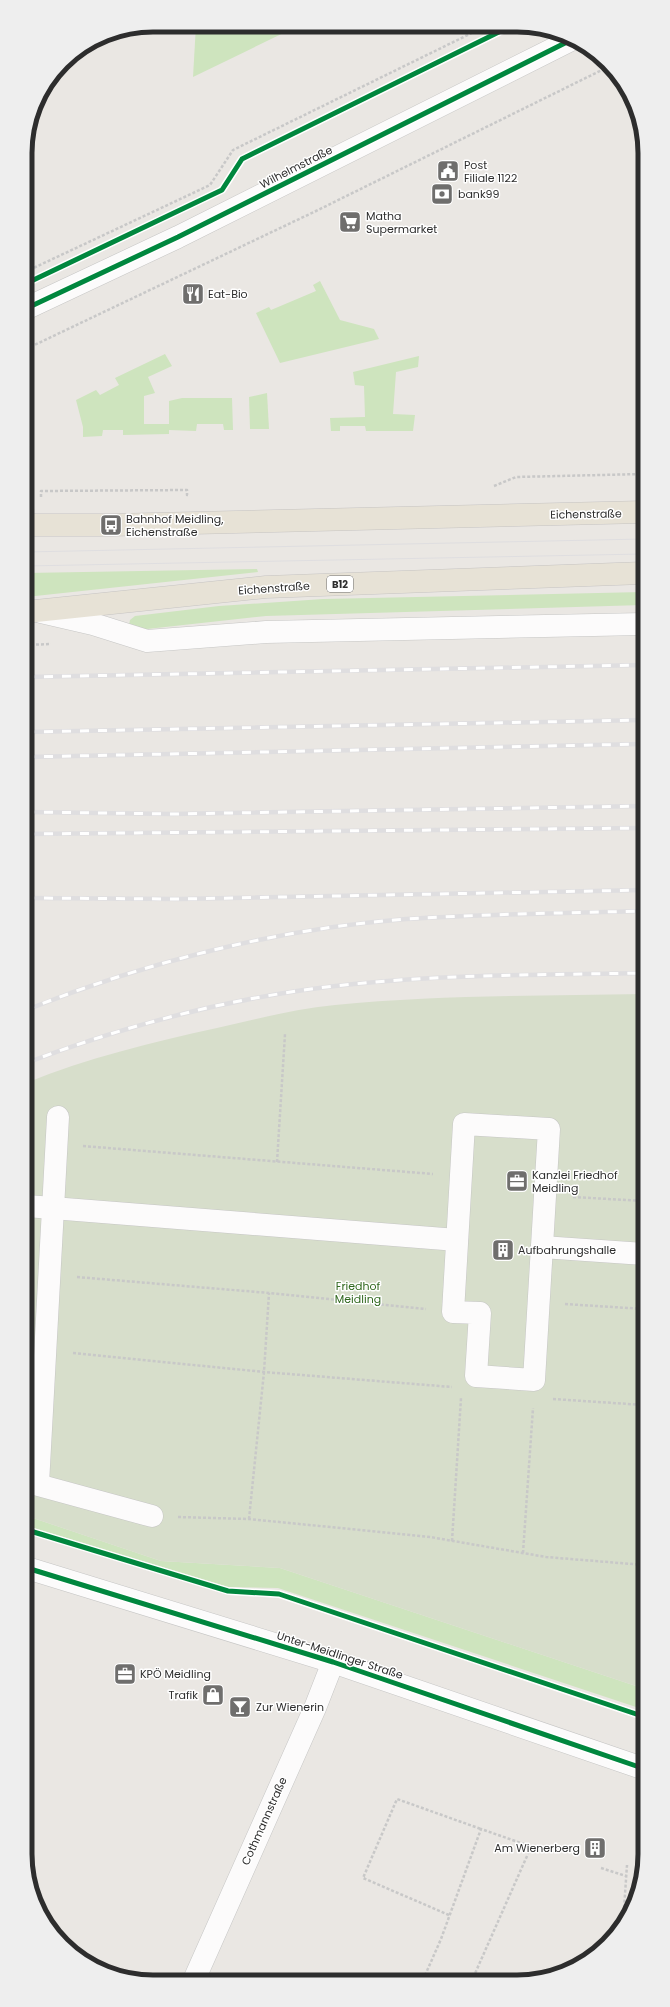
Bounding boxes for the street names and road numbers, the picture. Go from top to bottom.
street label: Wilhelmstraße [257,142,335,192]
street label: Eichenstraße [550,505,622,523]
road number: B12 [327,576,353,592]
street label: Eichenstraße [238,578,310,598]
street label: Unter-Meidlinger Straße [275,1627,405,1683]
street label: Cothmannstraße [237,1774,291,1868]

